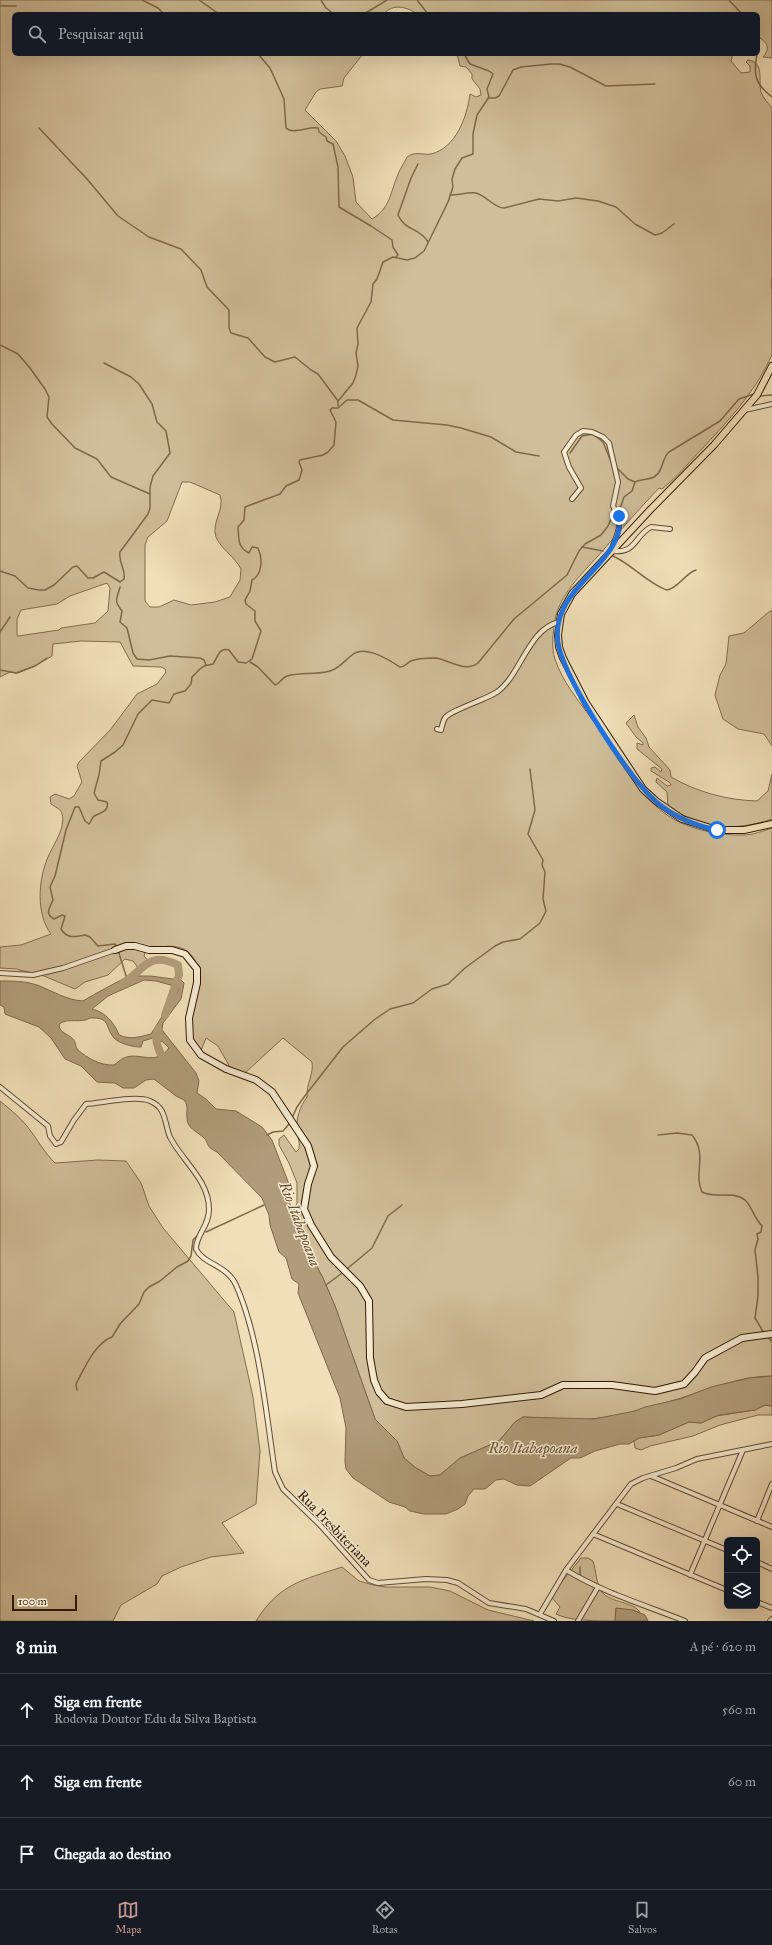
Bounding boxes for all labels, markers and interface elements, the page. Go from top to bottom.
search box [12,12,760,56]
icon: search [26,23,48,45]
text: Pesquisar aqui [58,25,144,43]
route end [610,507,628,525]
route start [708,821,726,839]
water label: Rio Itabapoana [274,1178,324,1269]
water label: Rio Itabapoana [487,1439,578,1458]
street label: Rua Presbiteriana [294,1486,376,1570]
map controls [724,1537,760,1609]
button: locate [724,1537,760,1573]
button: layers [724,1573,760,1609]
scale bar [12,1593,77,1612]
text: 100 m [18,1595,47,1608]
text: 8 min [16,1637,57,1658]
text: A pé · 620 m [690,1639,756,1655]
text: Siga em frente [54,1693,142,1711]
icon: ahead [16,1699,38,1721]
text: 560 m [722,1702,756,1718]
text: Rodovia Doutor Edu da Silva Baptista [54,1711,257,1727]
icon: ahead [16,1771,38,1793]
text: Siga em frente [54,1773,142,1791]
text: 60 m [728,1774,756,1790]
icon: arrive [16,1843,38,1865]
text: Chegada ao destino [54,1845,171,1863]
tab: Mapa [115,1899,141,1936]
tab: Rotas [372,1899,398,1936]
tab: Salvos [628,1899,657,1936]

